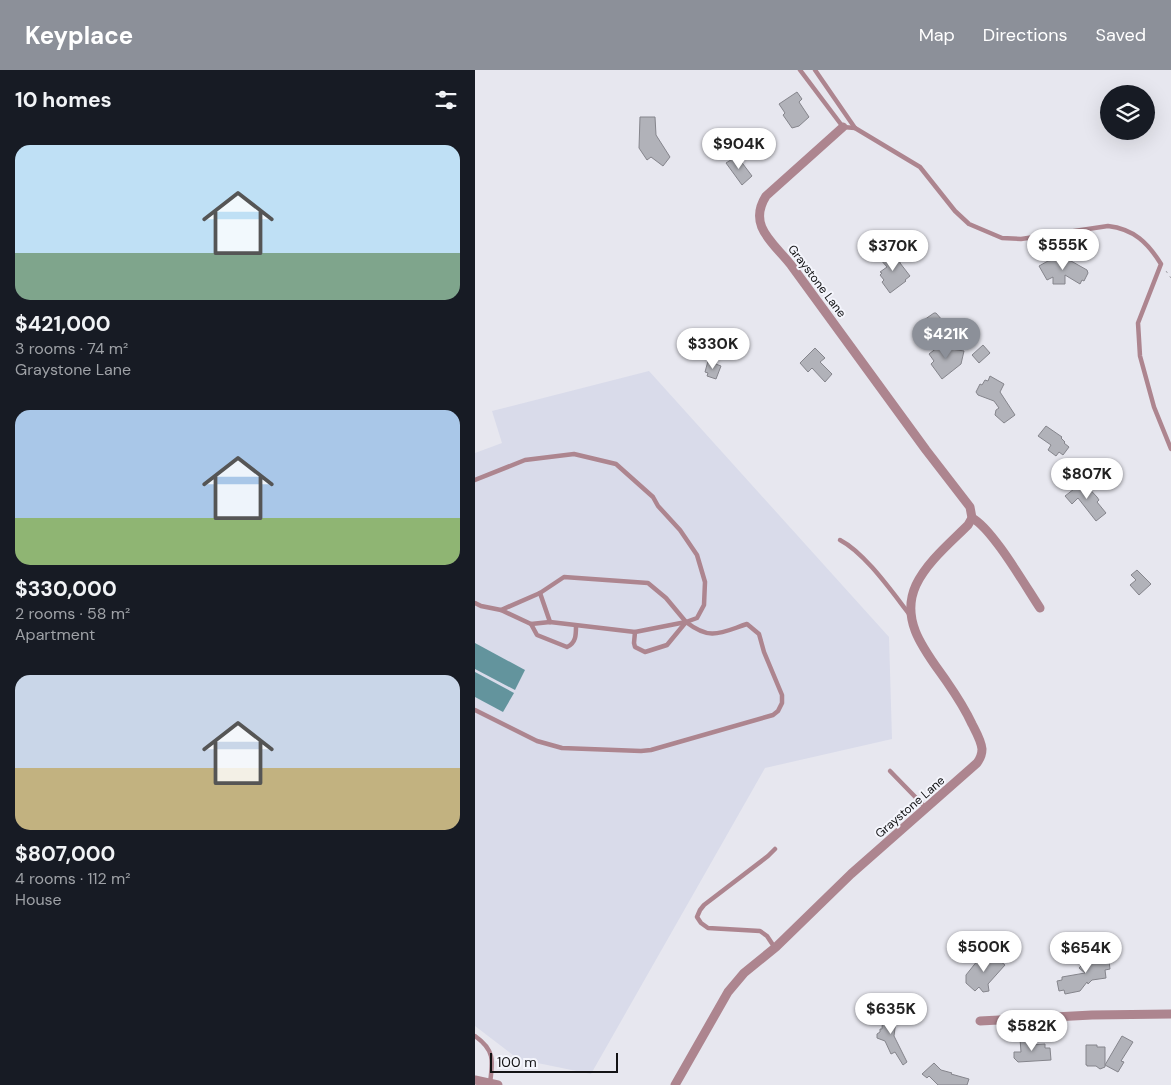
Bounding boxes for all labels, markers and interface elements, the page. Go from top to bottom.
text: Keyplace [25,20,133,51]
text: Map [919,23,955,47]
text: Directions [983,23,1068,47]
text: Saved [1096,23,1146,47]
map controls [1100,85,1155,140]
button: layers [1100,85,1155,140]
text: 10 homes [15,86,112,114]
icon: filters [432,86,460,114]
pin: $904K [704,128,774,170]
text: $904K [713,133,765,154]
icon: home [193,178,283,268]
pin: $555K [1028,228,1098,271]
pin: $370K [858,230,928,272]
text: $555K [1038,234,1088,255]
text: $370K [868,235,918,256]
street label: Graystone Lane [784,241,850,321]
text: $421,000 [15,310,111,338]
pin: $421K [911,318,981,360]
text: $421K [923,323,969,344]
pin: $330K [678,328,748,370]
text: $330K [688,333,738,354]
text: 3 rooms · 74 m² [15,338,128,359]
text: Graystone Lane [15,359,131,380]
icon: home [193,443,283,533]
pin: $807K [1052,458,1122,500]
text: $807K [1062,463,1112,484]
text: $330,000 [15,575,117,603]
text: 2 rooms · 58 m² [15,603,130,624]
text: Apartment [15,624,95,645]
icon: home [193,708,283,798]
street label: Graystone Lane [872,772,948,842]
text: $807,000 [15,840,115,868]
text: 4 rooms · 112 m² [15,868,131,889]
text: House [15,889,62,910]
pin: $500K [949,930,1019,973]
pin: $654K [1051,932,1121,974]
text: $500K [958,936,1010,957]
text: $654K [1061,937,1111,958]
pin: $635K [856,992,926,1035]
text: $635K [866,998,916,1019]
pin: $582K [997,1010,1067,1052]
text: $582K [1007,1015,1057,1036]
scale bar [490,1050,617,1073]
text: 100 m [497,1053,537,1071]

